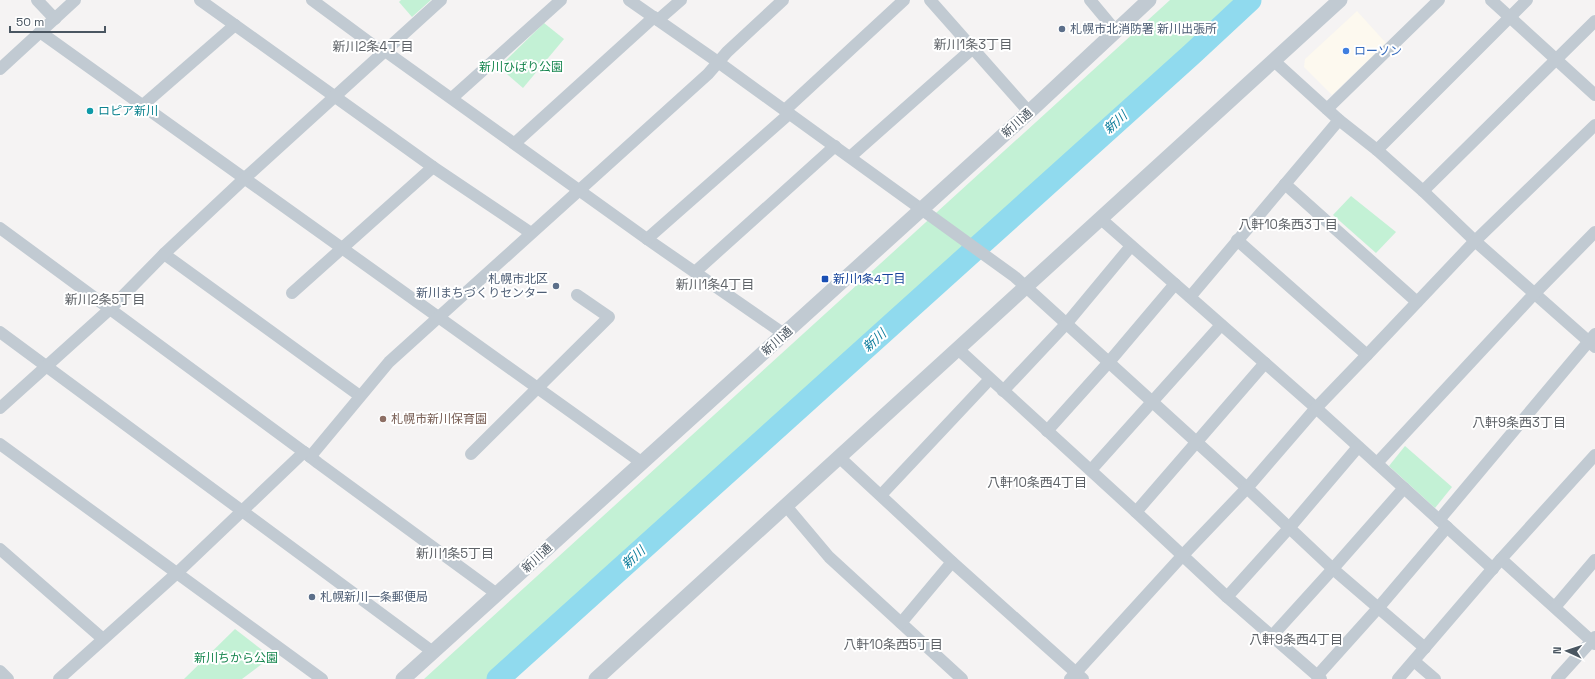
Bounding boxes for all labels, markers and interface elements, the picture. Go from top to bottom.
scale bar [10,8,105,34]
text: 50 m [16,14,44,30]
place label: 札幌市北消防署 新川出張所 [1070,21,1217,37]
marker: 札幌市北消防署 新川出張所 [1057,24,1067,34]
district label: 新川1条3丁目 [934,36,1012,53]
district label: 新川2条4丁目 [333,38,413,55]
place label: ローソン [1354,43,1402,59]
marker: ローソン [1341,46,1351,56]
park label: 新川ひばり公園 [479,59,563,75]
place label: ロピア新川 [98,103,158,119]
street label: 新川通 [998,105,1036,141]
marker: ロピア新川 [85,106,95,116]
water label: 新川 [1100,106,1132,137]
district label: 八軒10条西3丁目 [1238,216,1338,233]
place label: 札幌市北区 新川まちづくりセンター [416,271,548,301]
place label: 新川1条4丁目 [833,271,906,287]
marker: 新川1条4丁目 [820,274,830,284]
district label: 新川1条4丁目 [676,276,754,293]
marker: 札幌市北区 新川まちづくりセンター [551,281,561,291]
district label: 新川2条5丁目 [65,291,145,308]
street label: 新川通 [758,323,796,359]
water label: 新川 [859,324,891,355]
place label: 札幌市新川保育園 [391,411,487,427]
marker: 札幌市新川保育園 [378,414,388,424]
district label: 八軒9条西3丁目 [1472,414,1566,431]
district label: 八軒10条西4丁目 [987,474,1087,491]
street label: 新川通 [518,540,556,576]
water label: 新川 [618,541,650,572]
district label: 新川1条5丁目 [416,545,494,562]
place label: 札幌新川一条郵便局 [320,589,428,605]
marker: 札幌新川一条郵便局 [307,592,317,602]
district label: 八軒9条西4丁目 [1249,631,1343,648]
north arrow [1547,631,1587,671]
district label: 八軒10条西5丁目 [843,636,943,653]
text: N [1550,646,1564,655]
park label: 新川ちから公園 [194,650,278,666]

